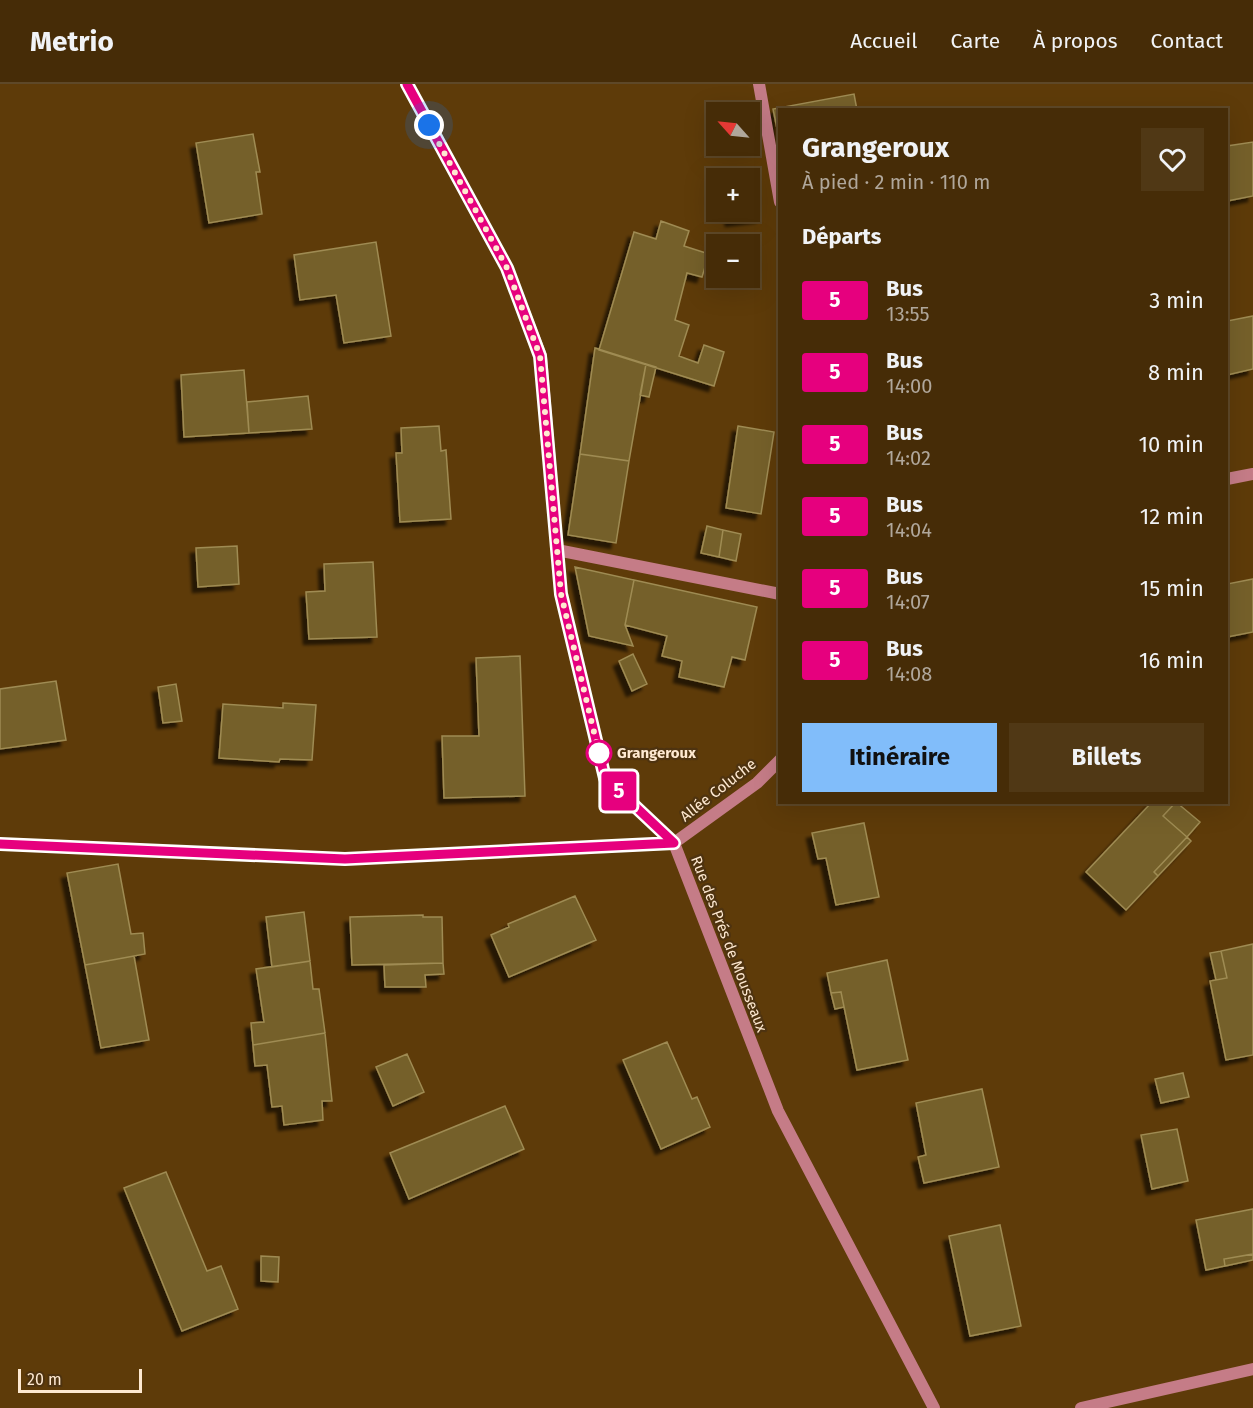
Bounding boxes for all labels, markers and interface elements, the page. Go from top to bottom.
text: Metrio [30,25,114,58]
text: Accueil [850,28,917,54]
text: Carte [950,28,1000,54]
text: À propos [1033,28,1118,54]
text: Contact [1151,28,1223,54]
north arrow [706,102,760,156]
map controls [706,102,760,288]
your location [414,110,444,140]
button: heart [1141,128,1204,191]
text: Grangeroux [802,131,949,164]
button: + [706,168,760,222]
text: À pied · 2 min · 110 m [802,170,990,194]
text: Départs [802,223,881,250]
button: − [706,234,760,288]
text: Bus [886,275,923,302]
text: 5 [829,287,841,313]
text: 3 min [1149,287,1204,314]
text: 13:55 [886,302,929,326]
text: Bus [886,347,923,374]
text: 5 [829,359,841,385]
text: 8 min [1148,359,1204,386]
text: 14:00 [886,374,932,398]
text: Bus [886,419,923,446]
text: 5 [829,431,841,457]
text: 10 min [1138,431,1204,458]
text: 14:02 [886,446,931,470]
text: Bus [886,491,923,518]
text: 5 [829,503,841,529]
text: 12 min [1140,503,1204,530]
text: 14:04 [886,518,932,542]
text: Bus [886,563,923,590]
text: 5 [829,575,841,601]
text: 15 min [1140,575,1204,602]
text: 14:07 [886,590,930,614]
text: Bus [886,635,923,662]
text: 5 [829,647,841,673]
text: 16 min [1139,647,1204,674]
text: 14:08 [886,662,932,686]
button: Itinéraire [802,723,997,792]
button: Billets [1009,723,1204,792]
marker: Grangeroux [586,740,612,766]
place label: Grangeroux [617,744,696,762]
street label: Allée Coluche [676,755,760,825]
line badge: 5 [600,772,638,810]
text: 5 [613,778,625,804]
street label: Rue des Prés de Mousseaux [687,853,771,1035]
scale bar [18,1366,142,1394]
text: 20 m [27,1370,62,1389]

